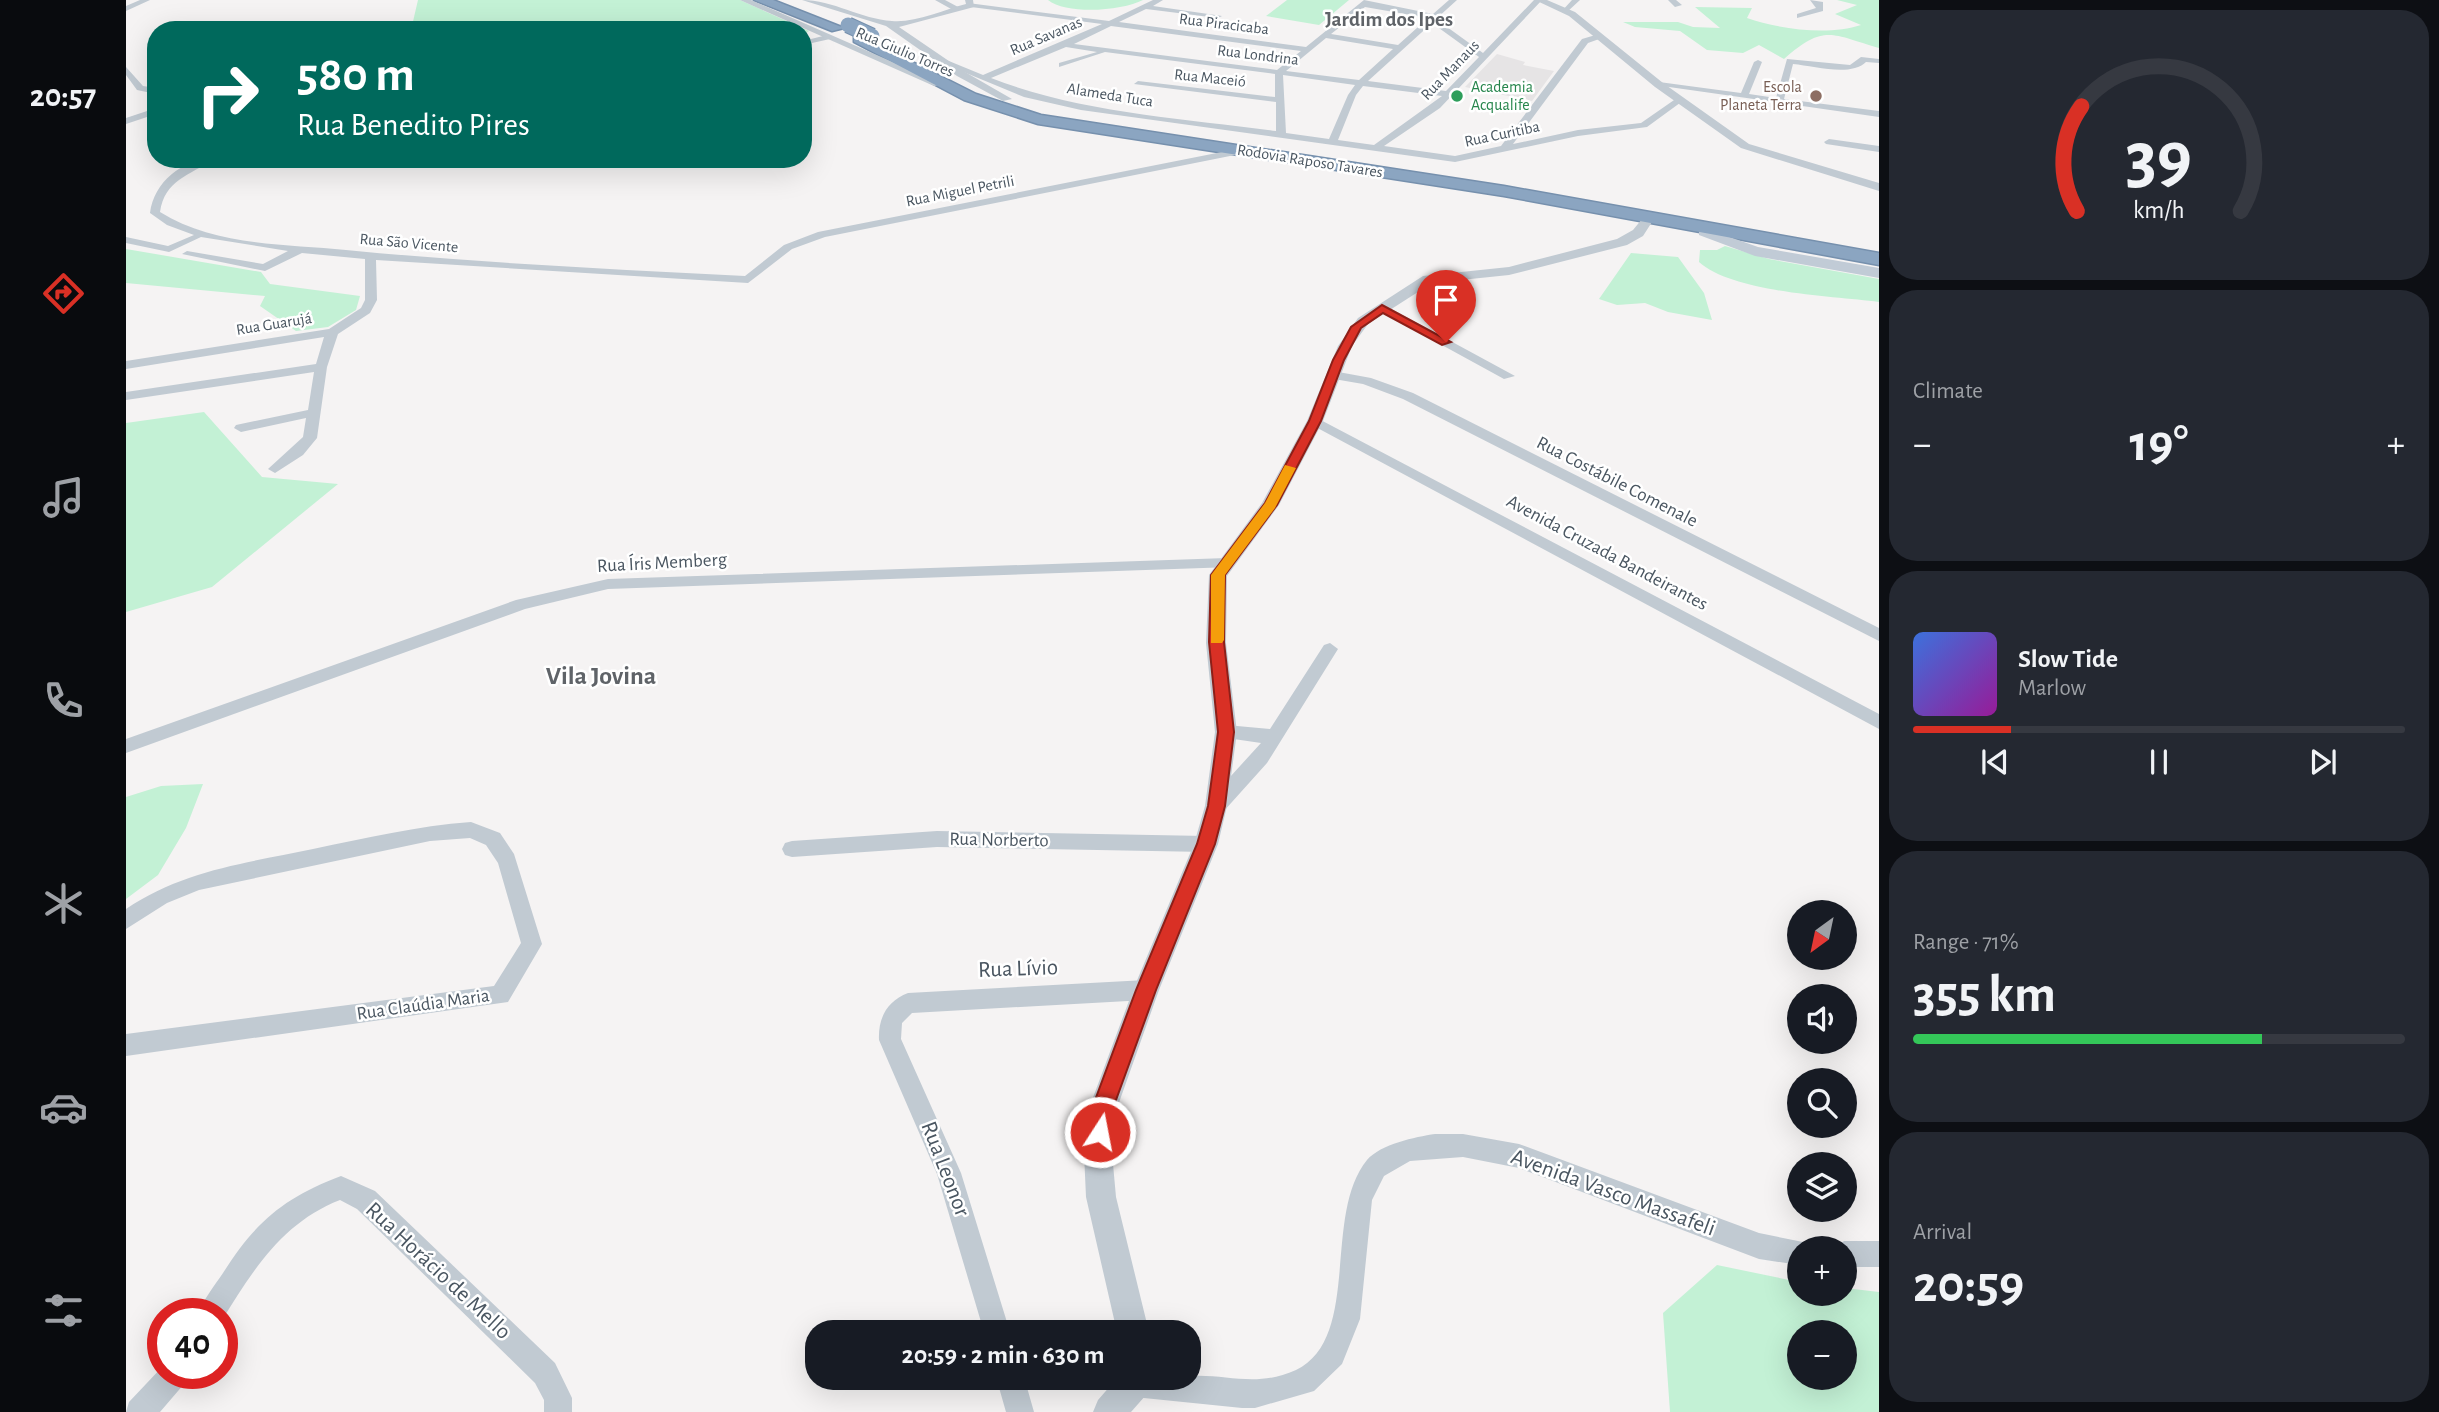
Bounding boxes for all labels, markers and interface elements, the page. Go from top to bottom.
district label: Jardim dos Ipes [1325,9,1453,30]
street label: Rua Piracicaba [1178,11,1270,37]
street label: Rua Savanas [1008,14,1084,58]
street label: Rua Giulio Torres [854,24,956,80]
street label: Rua Manaus [1418,37,1482,103]
street label: Rua Londrina [1216,42,1300,68]
icon: right [182,49,273,140]
text: 580 m [297,51,415,100]
street label: Rua Maceió [1173,66,1247,90]
place label: Academia Acqualife [1471,79,1533,113]
place label: Escola Planeta Terra [1720,79,1802,113]
text: 20:57 [30,80,96,112]
street label: Alameda Tuca [1066,80,1154,110]
marker: Academia Acqualife [1449,88,1465,104]
marker: Escola Planeta Terra [1808,88,1824,104]
text: Rua Benedito Pires [297,109,530,141]
street label: Rua Curitiba [1463,118,1541,150]
text: 39 [2126,124,2192,197]
street label: Rodovia Raposo Tavares [1236,142,1384,180]
street label: Rua Miguel Petrili [904,173,1016,209]
text: km/h [2133,198,2185,223]
street label: Rua São Vicente [359,231,459,255]
icon: directions [39,269,88,318]
pin [1416,270,1476,342]
icon: arrive [1427,281,1465,319]
street label: Rua Guarujá [235,310,313,339]
text: Climate [1913,380,1983,403]
text: 19° [2129,418,2189,470]
text: − [1913,426,1931,464]
text: + [2387,426,2405,464]
street label: Rua Costábile Comenale [1533,433,1701,531]
icon: music [39,473,88,522]
street label: Avenida Cruzada Bandeirantes [1503,492,1711,614]
street label: Rua Íris Memberg [596,548,728,576]
text: Slow Tide [2018,646,2118,672]
district label: Vila Jovina [546,663,656,689]
icon: phone [39,676,88,725]
text: Marlow [2018,677,2086,700]
icon: previous [1976,743,2014,781]
icon: pause [2140,743,2178,781]
icon: next [2304,743,2342,781]
street label: Rua Norberto [949,830,1049,850]
icon: climate [39,879,88,928]
north arrow [1787,900,1857,970]
map controls [1787,900,1857,1390]
text: Range · 71% [1913,931,2019,954]
street label: Rua Lívio [978,956,1058,982]
text: 355 km [1913,969,2056,1021]
button: sound [1787,984,1857,1054]
street label: Rua Claúdia Maria [355,986,491,1024]
button: search [1787,1068,1857,1138]
icon: car [39,1083,88,1132]
position arrow [1063,1095,1137,1169]
street label: Rua Leonor [916,1118,974,1220]
street label: Avenida Vasco Massafeli [1508,1145,1718,1241]
button: layers [1787,1152,1857,1222]
street label: Rua Horácio de Mello [361,1198,515,1344]
text: Arrival [1913,1221,1972,1244]
button: + [1787,1236,1857,1306]
text: 20:59 [1913,1259,2024,1311]
icon: filters [39,1286,88,1335]
speed limit sign: 40 [147,1298,238,1389]
button: − [1787,1320,1857,1390]
text: 20:59 · 2 min · 630 m [901,1342,1105,1368]

